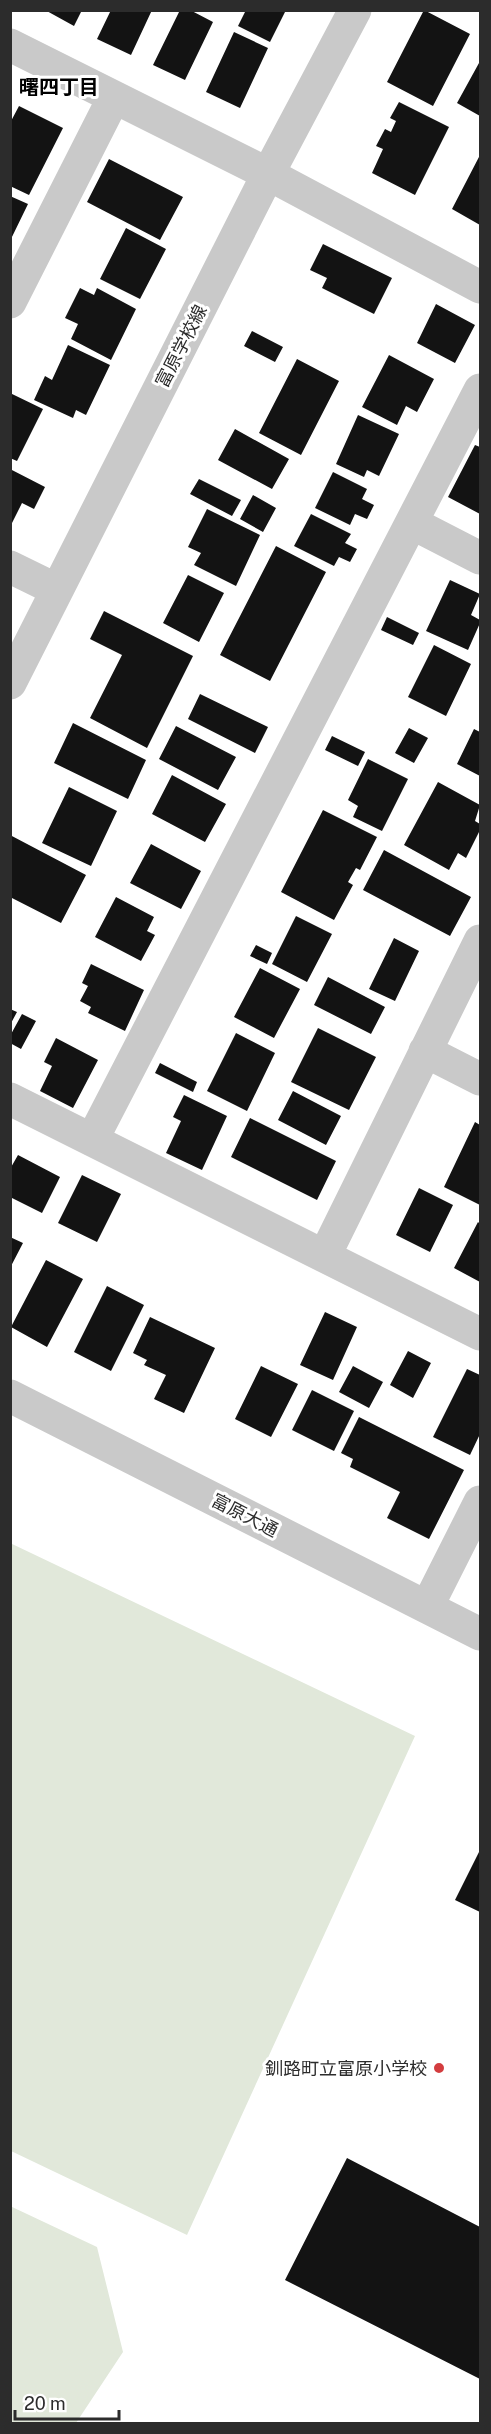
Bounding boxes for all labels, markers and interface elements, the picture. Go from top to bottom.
district label: 曙四丁目 [19,75,99,99]
street label: 富原学校線 [151,301,211,391]
street label: 富原大通 [208,1489,282,1541]
place label: 釧路町立富原小学校 [265,2058,427,2079]
marker: 釧路町立富原小学校 [432,2061,446,2075]
scale bar [15,2383,118,2421]
text: 20 m [24,2393,66,2414]

